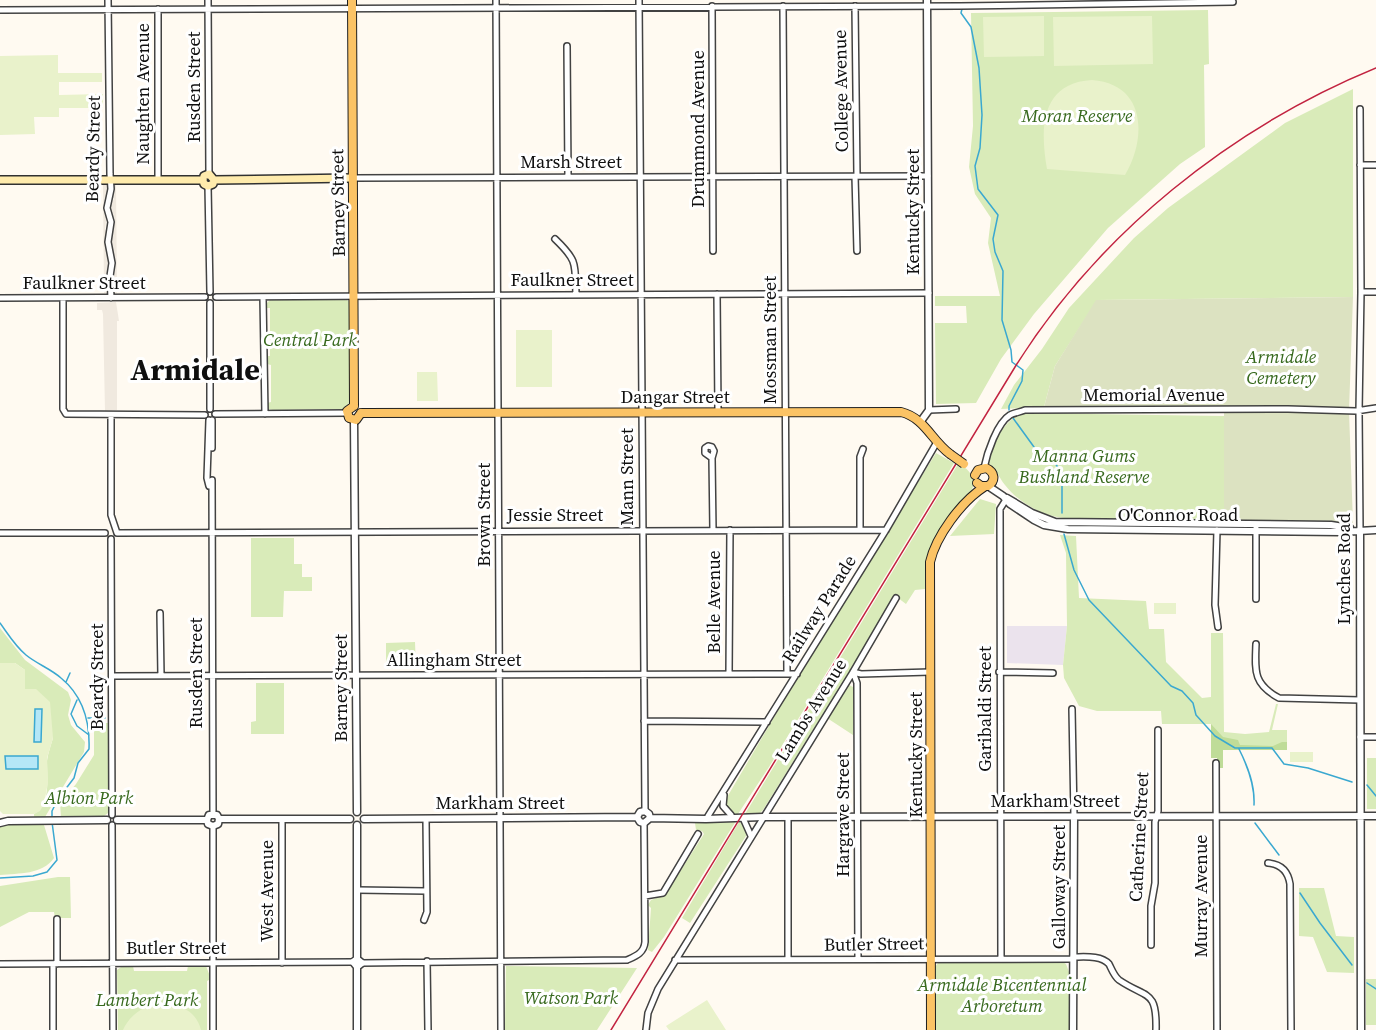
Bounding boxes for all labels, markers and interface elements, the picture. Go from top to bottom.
street label: Naughten Avenue [130,23,155,165]
street label: College Avenue [827,30,854,153]
street label: Rusden Street [181,31,206,142]
street label: Drummond Avenue [685,50,710,208]
street label: Beardy Street [79,95,106,203]
park label: Moran Reserve [1021,103,1133,128]
street label: Barney Street [324,149,351,257]
street label: Marsh Street [520,149,622,174]
street label: Kentucky Street [900,149,925,275]
street label: Faulkner Street [511,267,634,292]
street label: Faulkner Street [23,270,146,295]
street label: Mossman Street [757,276,782,404]
park label: Central Park [263,327,357,352]
park label: Armidale Cemetery [1245,344,1317,390]
district label: Armidale [130,349,260,390]
street label: Memorial Avenue [1083,382,1225,407]
street label: Dangar Street [620,384,730,409]
street label: Mann Street [614,428,639,526]
park label: Manna Gums Bushland Reserve [1018,443,1150,489]
street label: Brown Street [471,463,496,567]
street label: Jessie Street [506,502,603,527]
street label: O'Connor Road [1118,502,1238,527]
street label: Lynches Road [1331,513,1356,625]
street label: Belle Avenue [701,550,726,654]
street label: Railway Parade [775,550,862,667]
street label: Rusden Street [183,617,208,728]
street label: Beardy Street [84,623,109,730]
street label: Barney Street [328,634,353,742]
street label: Garibaldi Street [972,646,997,772]
street label: Allingham Street [387,647,522,672]
street label: Lambs Avenue [769,653,852,766]
street label: Kentucky Street [903,692,928,818]
street label: Hargrave Street [830,753,855,877]
street label: Catherine Street [1123,771,1154,903]
park label: Albion Park [44,785,134,810]
street label: Markham Street [990,788,1120,813]
street label: Markham Street [435,790,565,815]
street label: Galloway Street [1046,825,1071,949]
street label: Murray Avenue [1188,835,1213,957]
street label: West Avenue [254,840,279,942]
street label: Butler Street [824,930,924,957]
street label: Butler Street [126,935,226,960]
park label: Armidale Bicentennial Arboretum [917,972,1086,1018]
park label: Watson Park [524,985,619,1010]
park label: Lambert Park [95,987,199,1012]

